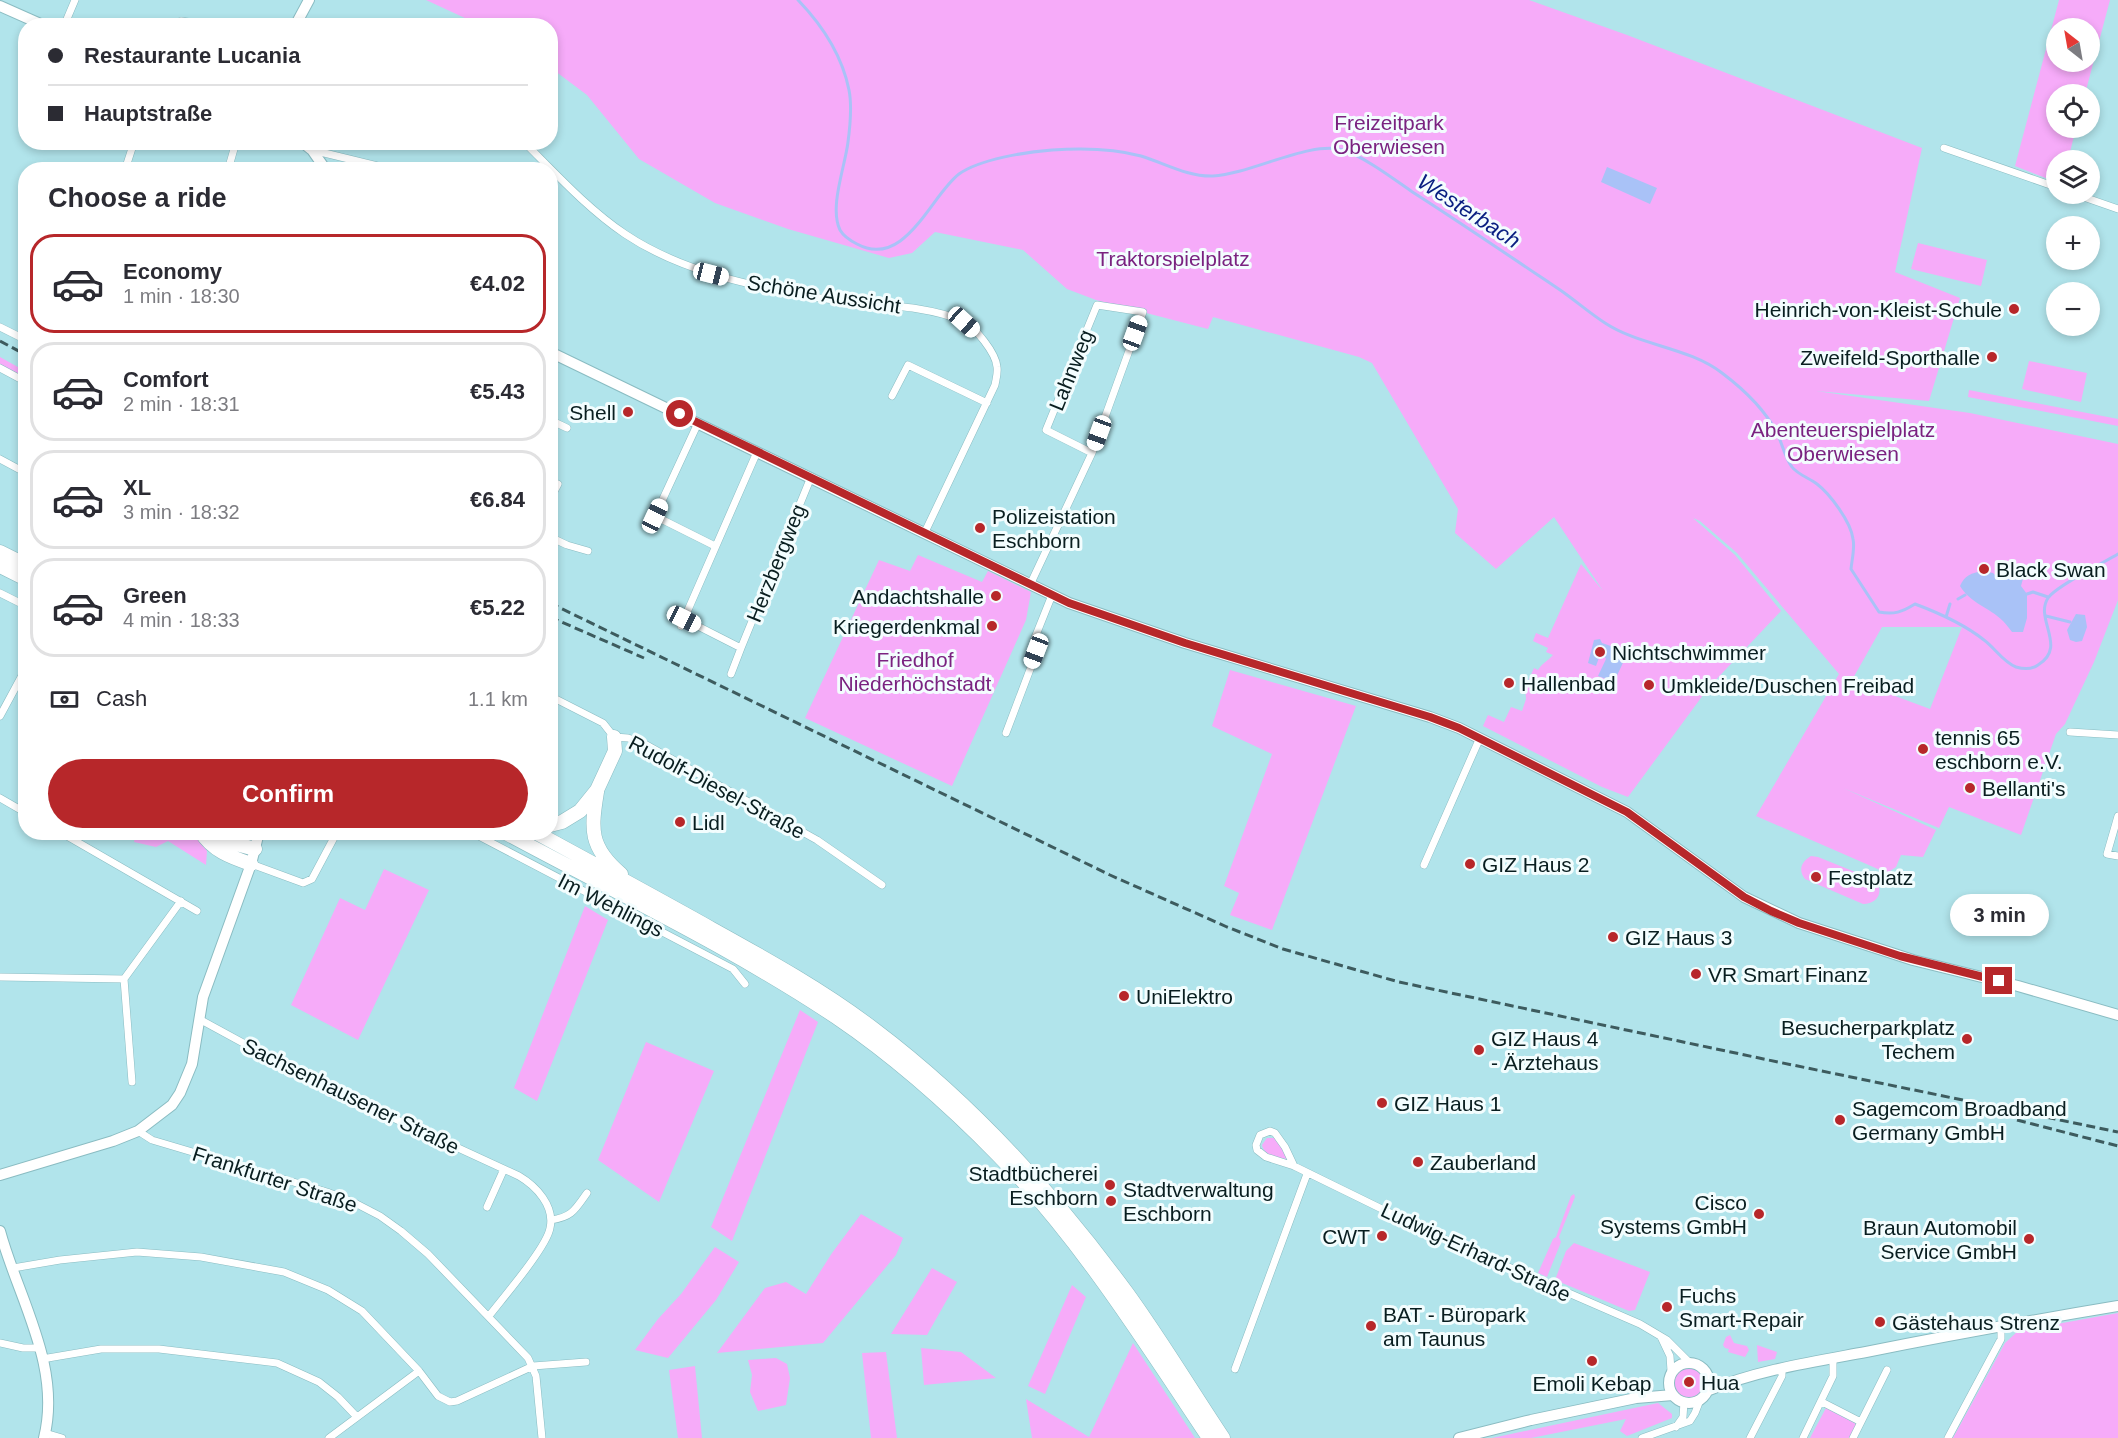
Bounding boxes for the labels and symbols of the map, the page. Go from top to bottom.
north arrow [2046,18,2100,72]
park label: Freizeitpark Oberwiesen [1333,111,1445,158]
water label: Westerbach [1413,169,1525,253]
park label: Traktorspielplatz [1096,247,1250,270]
car [691,261,731,287]
street label: Schöne Aussicht [746,270,903,318]
place label: Heinrich-von-Kleist-Schule [1755,298,2002,321]
marker: Heinrich-von-Kleist-Schule [2007,302,2021,316]
car [945,303,983,341]
car [1120,313,1150,353]
street label: Lahnweg [1044,326,1098,414]
place label: Zweifeld-Sporthalle [1800,346,1980,369]
marker: Zweifeld-Sporthalle [1985,350,1999,364]
route start [666,400,693,427]
place label: Shell [569,401,616,424]
marker: Shell [621,405,635,419]
car [1084,413,1114,453]
park label: Abenteuerspielplatz Oberwiesen [1751,418,1935,465]
car [639,496,671,536]
street label: Herzbergweg [742,501,810,625]
place label: Polizeistation Eschborn [992,505,1116,552]
marker: Polizeistation Eschborn [973,521,987,535]
place label: Black Swan [1996,558,2106,581]
marker: Black Swan [1977,562,1991,576]
place label: Andachtshalle [852,585,984,608]
marker: Andachtshalle [989,589,1003,603]
car [664,603,704,635]
place label: Kriegerdenkmal [833,615,980,638]
marker: Kriegerdenkmal [985,619,999,633]
car [1021,631,1051,671]
place label: Nichtschwimmer [1612,641,1766,664]
marker: Nichtschwimmer [1593,645,1607,659]
park label: Friedhof Niederhöchstadt [839,648,992,695]
place label: Hallenbad [1521,672,1616,695]
place label: Umkleide/Duschen Freibad [1661,674,1914,697]
marker: Hallenbad [1502,676,1516,690]
marker: Umkleide/Duschen Freibad [1642,678,1656,692]
place label: tennis 65 eschborn e.V. [1935,726,2063,773]
street label: Rudolf-Diesel-Straße [625,731,809,843]
marker: tennis 65 eschborn e.V. [1916,742,1930,756]
place label: Bellanti's [1982,777,2065,800]
marker: Bellanti's [1963,781,1977,795]
place label: Lidl [692,811,725,834]
marker: Lidl [673,815,687,829]
place label: GIZ Haus 2 [1482,853,1589,876]
marker: GIZ Haus 2 [1463,857,1477,871]
place label: Festplatz [1828,866,1913,889]
street label: Im Wehlings [554,869,668,941]
marker: Festplatz [1809,870,1823,884]
callout: 3 min [1950,894,2048,936]
place label: GIZ Haus 3 [1625,926,1732,949]
marker: GIZ Haus 3 [1606,930,1620,944]
place label: VR Smart Finanz [1708,963,1868,986]
marker: VR Smart Finanz [1689,967,1703,981]
route end [1985,967,2012,994]
place label: UniElektro [1136,985,1233,1008]
marker: UniElektro [1117,989,1131,1003]
place label: Besucherparkplatz Techem [1781,1016,1955,1063]
place label: GIZ Haus 4 - Ärztehaus [1491,1027,1599,1074]
marker: Besucherparkplatz Techem [1960,1032,1974,1046]
street label: Sachsenhausener Straße [239,1033,463,1159]
marker: GIZ Haus 4 - Ärztehaus [1472,1043,1486,1057]
place label: GIZ Haus 1 [1394,1092,1501,1115]
marker: GIZ Haus 1 [1375,1096,1389,1110]
place label: Sagemcom Broadband Germany GmbH [1852,1097,2067,1144]
marker: Sagemcom Broadband Germany GmbH [1833,1113,1847,1127]
street label: Frankfurter Straße [190,1142,360,1216]
place label: Zauberland [1430,1151,1536,1174]
marker: Zauberland [1411,1155,1425,1169]
place label: Stadtbücherei Eschborn [968,1162,1098,1209]
marker: Stadtbücherei Eschborn [1103,1178,1117,1192]
place label: Stadtverwaltung Eschborn [1123,1178,1274,1225]
place label: Cisco Systems GmbH [1600,1191,1747,1238]
marker: Stadtverwaltung Eschborn [1104,1194,1118,1208]
street label: Ludwig-Erhard-Straße [1378,1198,1574,1306]
marker: Cisco Systems GmbH [1752,1207,1766,1221]
place label: Braun Automobil Service GmbH [1863,1216,2017,1263]
place label: CWT [1322,1225,1370,1248]
marker: CWT [1375,1229,1389,1243]
marker: Braun Automobil Service GmbH [2022,1232,2036,1246]
place label: Fuchs Smart-Repair [1679,1284,1804,1331]
marker: Fuchs Smart-Repair [1660,1300,1674,1314]
place label: BAT - Büropark am Taunus [1383,1303,1526,1350]
place label: Gästehaus Strenz [1892,1311,2060,1334]
marker: Gästehaus Strenz [1873,1315,1887,1329]
marker: BAT - Büropark am Taunus [1364,1319,1378,1333]
marker: Emoli Kebap [1585,1354,1599,1368]
place label: Hua [1701,1371,1740,1394]
place label: Emoli Kebap [1532,1372,1652,1395]
marker: Hua [1682,1375,1696,1389]

